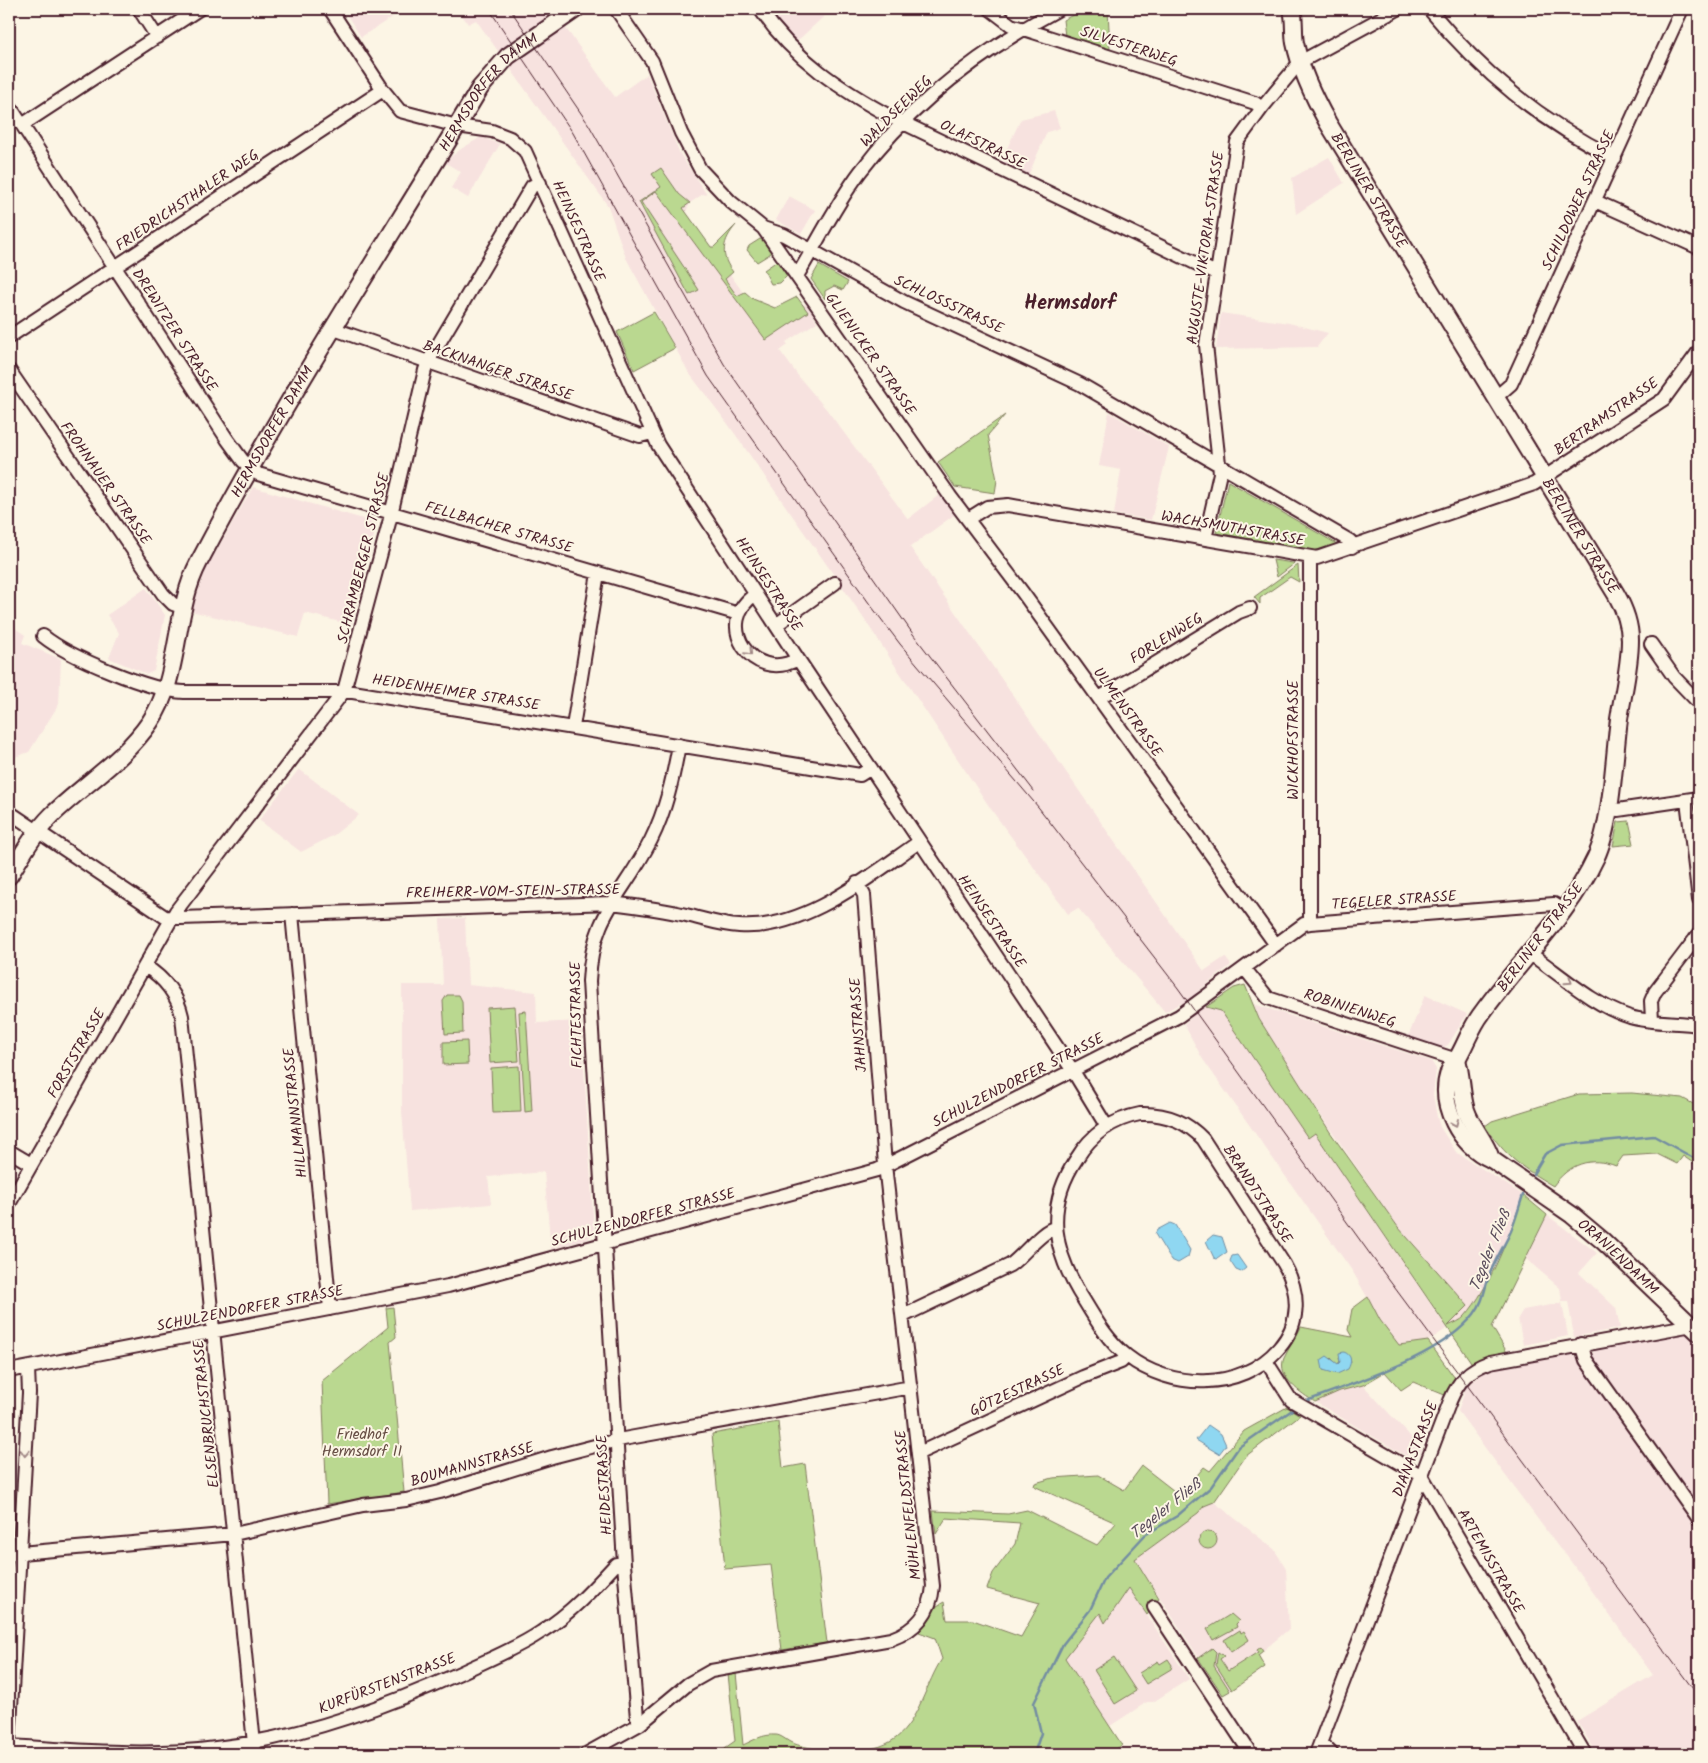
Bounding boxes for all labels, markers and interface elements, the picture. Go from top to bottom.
street label: SILVESTERWEG [1077,20,1180,74]
street label: HERMSDORFER DAMM [433,27,544,157]
street label: WALDSEEWEG [855,70,938,153]
street label: OLAFSTRASSE [936,114,1031,177]
street label: SCHILDOWER STRASSE [1536,125,1623,275]
street label: BERLINER STRASSE [1324,128,1414,255]
street label: FRIEDRICHSTHALER WEG [111,144,264,258]
street label: AUGUSTE-VIKTORIA-STRASSE [1181,149,1232,346]
street label: HEINSESTRASSE [545,177,612,287]
street label: DREWITZER STRASSE [125,264,224,398]
street label: SCHLOSSSTRASSE [890,269,1009,341]
street label: GLIENICKER STRASSE [819,288,922,422]
district label: Hermsdorf [1024,288,1118,320]
street label: BACKNANGER STRASSE [419,334,577,408]
street label: HERMSDORFER DAMM [225,362,321,502]
street label: BERTRAMSTRASSE [1549,371,1665,462]
street label: FROHNAUER STRASSE [53,417,158,551]
street label: SCHRAMBERGER STRASSE [331,469,397,646]
street label: BERLINER STRASSE [1535,474,1625,600]
street label: FELLBACHER STRASSE [422,495,577,561]
street label: WACHSMUTHSTRASSE [1159,505,1308,554]
street label: HEINSESTRASSE [728,532,809,638]
street label: FORLENWEG [1125,607,1208,671]
one-way arrow [743,647,752,656]
street label: ULMENSTRASSE [1086,662,1169,764]
street label: HEIDENHEIMER STRASSE [370,668,543,718]
street label: WICKHOFSTRASSE [1282,679,1306,800]
street label: HEINSESTRASSE [951,870,1032,974]
street label: BERLINER STRASSE [1491,877,1591,998]
street label: FREIHERR-VOM-STEIN-STRASSE [406,878,622,906]
street label: TEGELER STRASSE [1331,885,1459,917]
street label: FICHTESTRASSE [564,960,590,1069]
one-way arrow [1563,975,1573,984]
street label: JAHNSTRASSE [844,976,874,1073]
street label: ROBINIENWEG [1301,983,1399,1035]
street label: FORSTSTRASSE [41,1003,113,1103]
street label: SCHULZENDORFER STRASSE [928,1027,1110,1135]
street label: HILLMANNSTRASSE [277,1045,315,1179]
one-way arrow [1449,1118,1459,1127]
street label: BRANDTSTRASSE [1216,1140,1299,1250]
street label: SCHULZENDORFER STRASSE [548,1181,739,1254]
water label: Tegeler Fließ [1463,1204,1519,1295]
street label: ORANIENDAMM [1572,1213,1664,1301]
street label: SCHULZENDORFER STRASSE [155,1279,347,1339]
street label: ELSENBRUCHSTRASSE [187,1337,227,1489]
street label: GÖTZESTRASSE [966,1358,1070,1424]
street label: DIANASTRASSE [1387,1397,1446,1501]
park label: Friedhof Hermsdorf II [322,1423,402,1464]
street label: MÜHLENFELDSTRASSE [889,1427,929,1581]
street label: HEIDESTRASSE [590,1433,620,1536]
street label: BOUMANNSTRASSE [408,1436,538,1494]
one-way arrow [20,1449,31,1457]
water label: Tegeler Fließ [1125,1471,1209,1546]
street label: ARTEMISSTRASSE [1450,1505,1531,1620]
street label: KURFÜRSTENSTRASSE [315,1646,461,1721]

